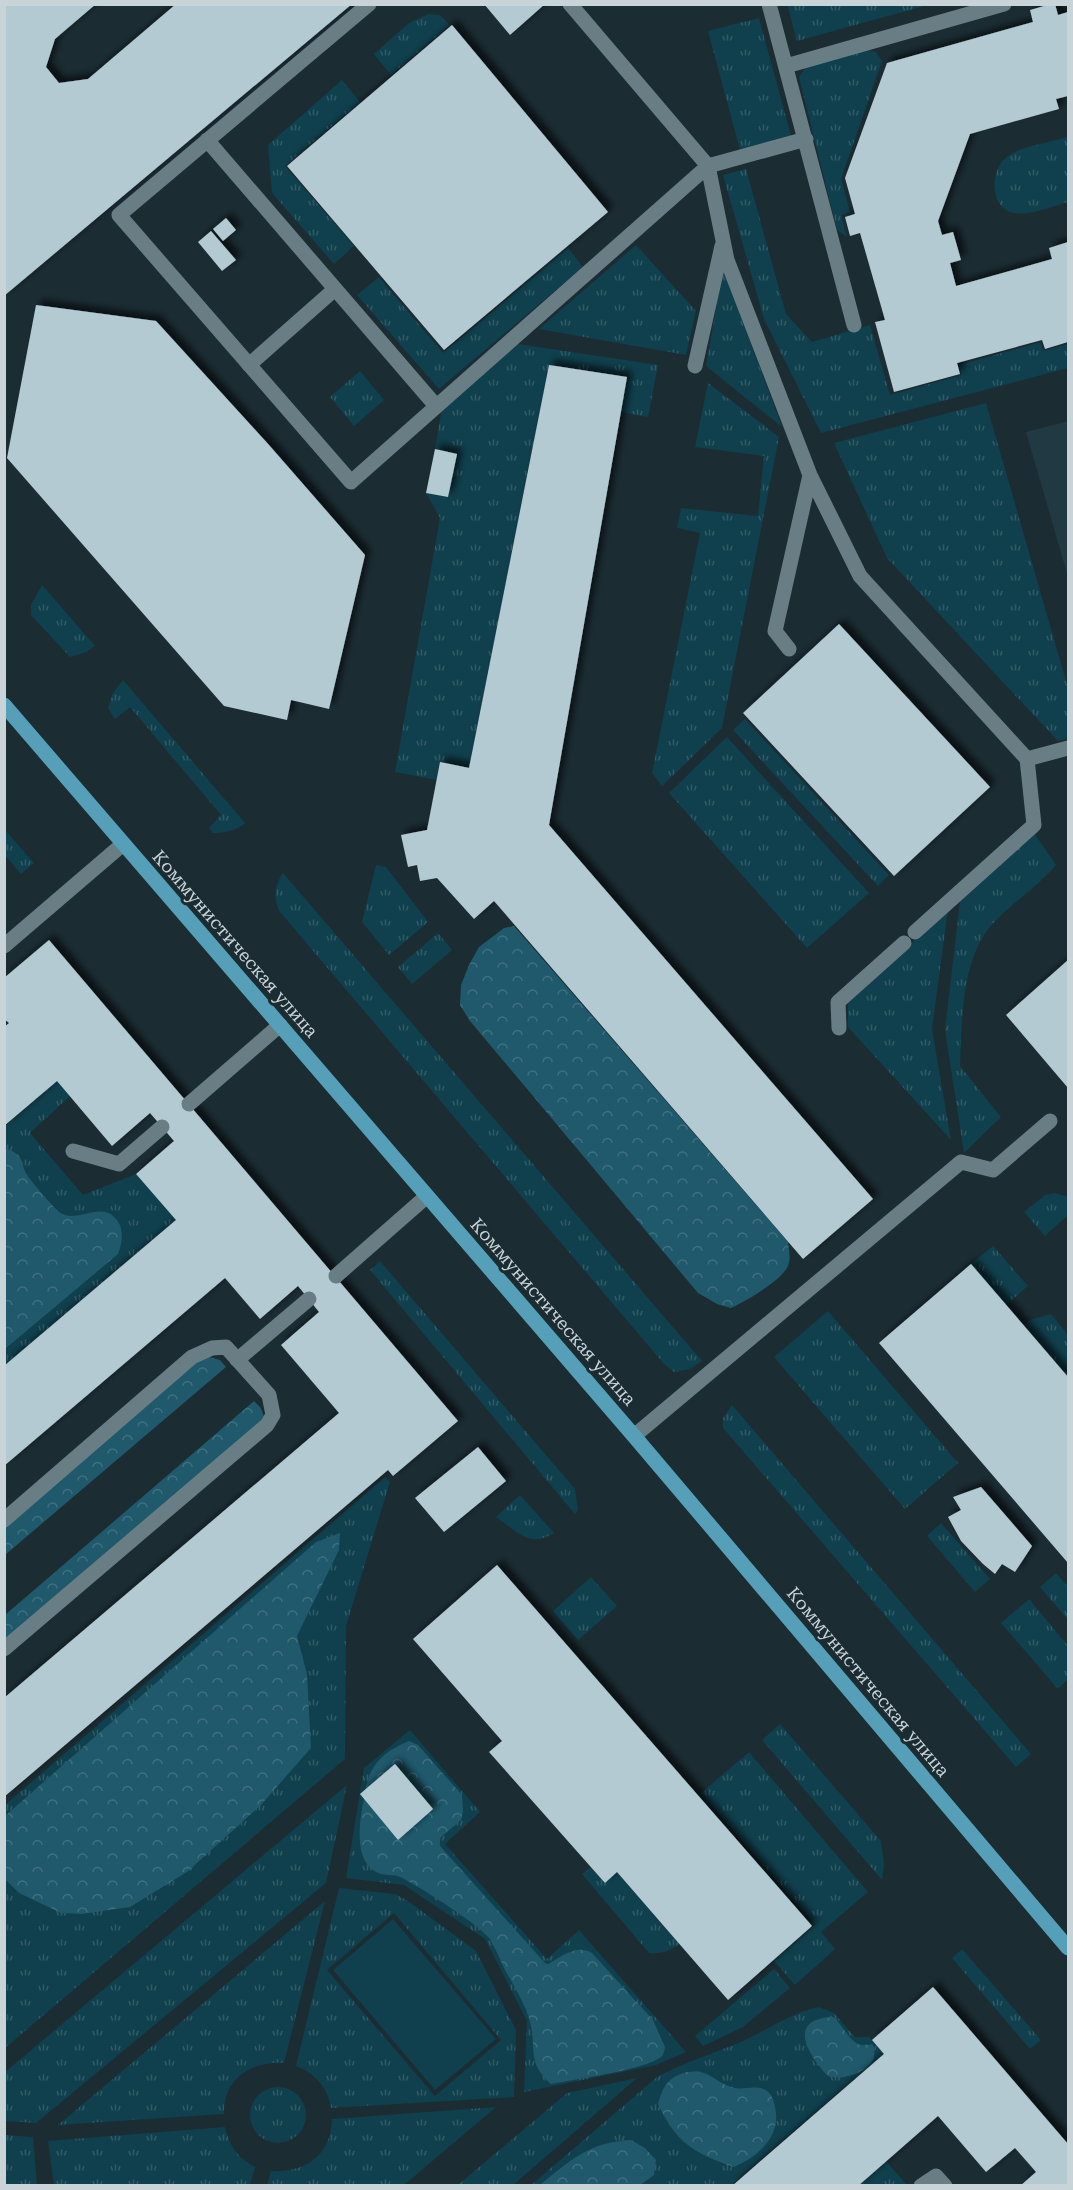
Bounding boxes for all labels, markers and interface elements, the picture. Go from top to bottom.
street label: Коммунистическая улица [148,846,323,1042]
street label: Коммунистическая улица [466,1214,641,1410]
street label: Коммунистическая улица [783,1583,954,1781]

